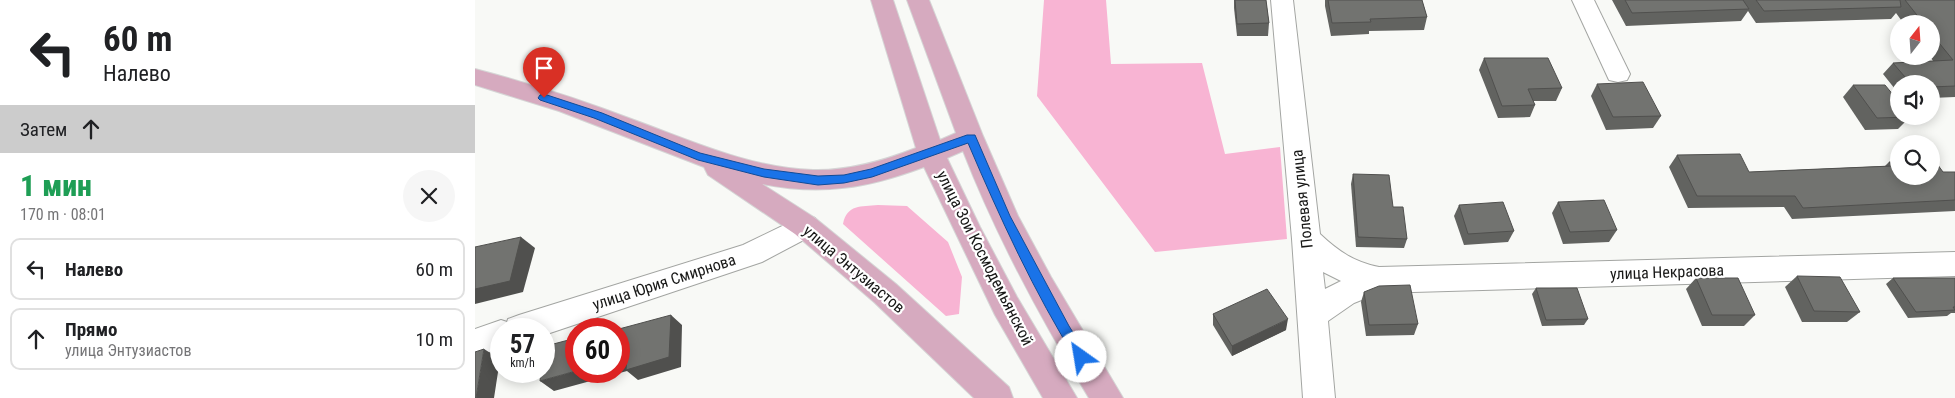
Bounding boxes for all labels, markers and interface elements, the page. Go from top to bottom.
north arrow [1890,15,1940,65]
map controls [1890,15,1940,185]
text: 60 m [103,19,172,60]
icon: left [20,20,85,85]
pin [523,47,565,98]
icon: arrive [530,54,558,82]
text: Налево [103,61,171,86]
button: sound [1890,75,1940,125]
icon: ahead [77,115,105,143]
text: Затем [20,118,67,141]
button: search [1890,135,1940,185]
street label: Полевая улица [1287,149,1317,249]
street label: улица Зои Космодемьянской [933,167,1037,349]
text: 1 мин [20,168,92,203]
button: close [403,170,455,222]
text: 170 m · 08:01 [20,205,106,224]
street label: улица Энтузиастов [799,221,909,317]
street label: улица Юрия Смирнова [590,250,738,314]
icon: left [22,255,50,283]
text: Налево [65,258,123,281]
text: 60 m [416,258,453,281]
street label: улица Некрасова [1610,261,1724,283]
text: Прямо [65,318,118,341]
speed limit sign: 60 [565,318,630,383]
icon: ahead [22,325,50,353]
text: 10 m [416,328,453,351]
text: 57 [510,330,535,359]
position arrow [1054,330,1106,382]
text: улица Энтузиастов [65,341,191,360]
text: km/h [510,356,535,370]

